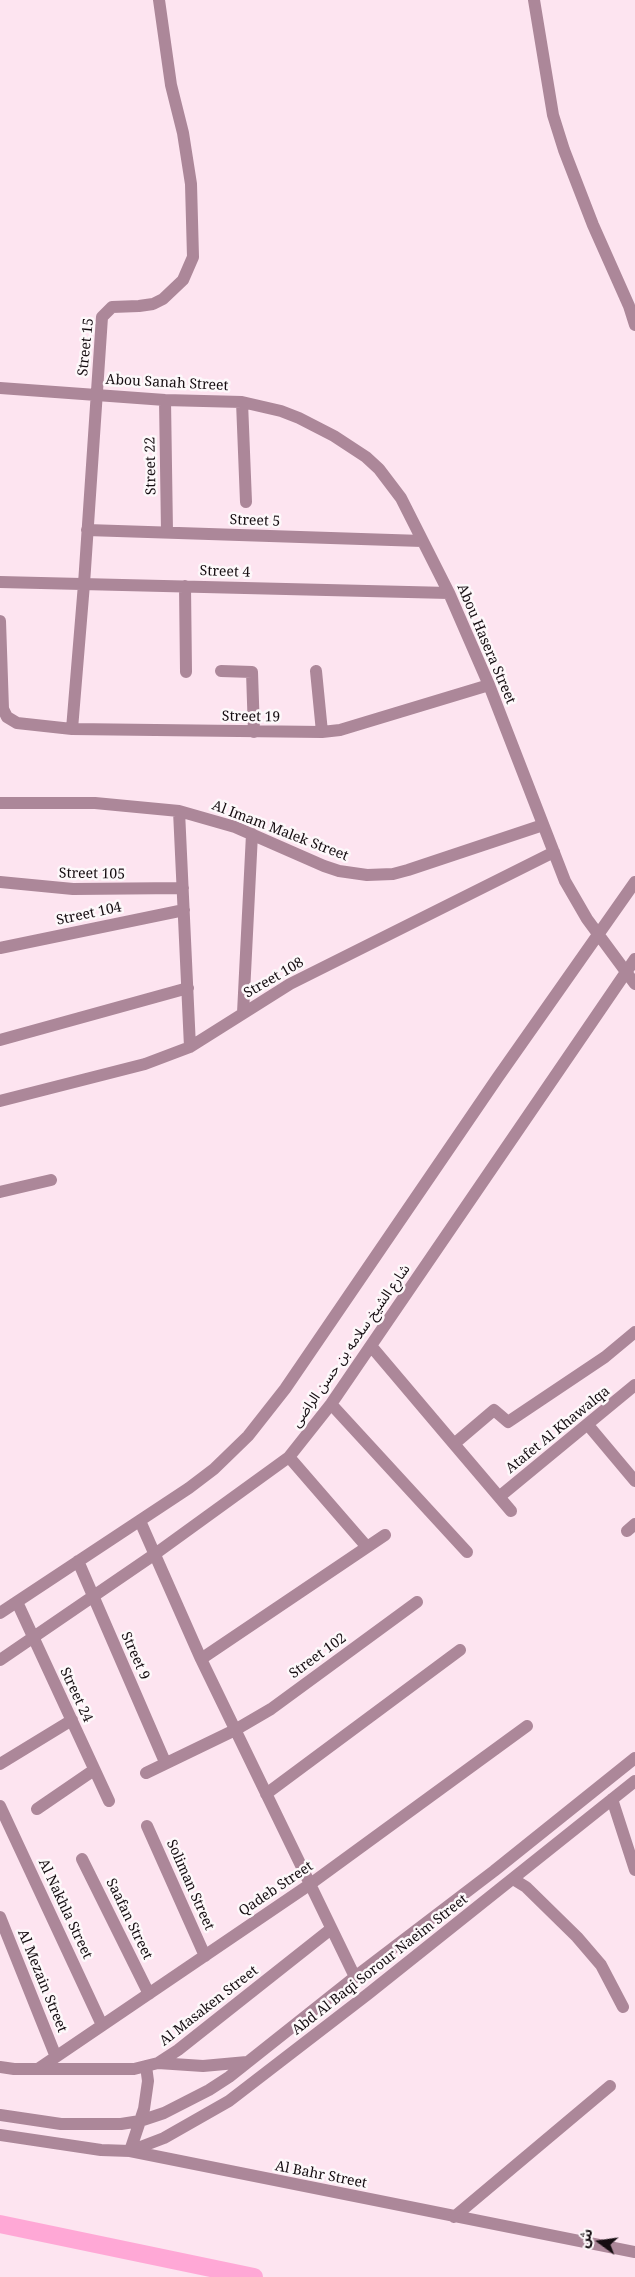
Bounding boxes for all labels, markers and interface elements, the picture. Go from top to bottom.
street label: Street 15 [75,317,97,377]
street label: Abou Sanah Street [105,371,229,395]
street label: Street 22 [142,437,160,495]
street label: Street 5 [229,512,281,530]
street label: Street 4 [199,563,251,581]
street label: Abou Hasera Street [453,581,519,707]
street label: Street 19 [222,708,280,726]
street label: Al Imam Malek Street [209,797,351,865]
street label: Street 105 [59,865,125,883]
street label: Street 104 [55,899,123,929]
street label: Street 108 [241,954,307,1002]
street label: شارع الشيخ سلامه بن حسن الراضى [288,1261,414,1431]
street label: Atafet Al Khawalqa [503,1383,613,1477]
street label: Street 9 [117,1630,153,1682]
street label: Street 102 [286,1630,350,1682]
street label: Street 24 [56,1665,96,1725]
street label: Soliman Street [163,1837,217,1933]
street label: Al Nakhla Street [34,1856,96,1962]
street label: Qadeb Street [236,1858,316,1920]
street label: Saafan Street [102,1876,156,1962]
street label: Abd Al Baqi Sorour Naeim Street [289,1891,471,2039]
street label: Al Mezain Street [14,1927,70,2035]
street label: Al Masaken Street [156,1962,262,2050]
street label: Al Bahr Street [274,2158,368,2192]
north arrow [575,2217,625,2267]
text: ش [573,2227,596,2250]

